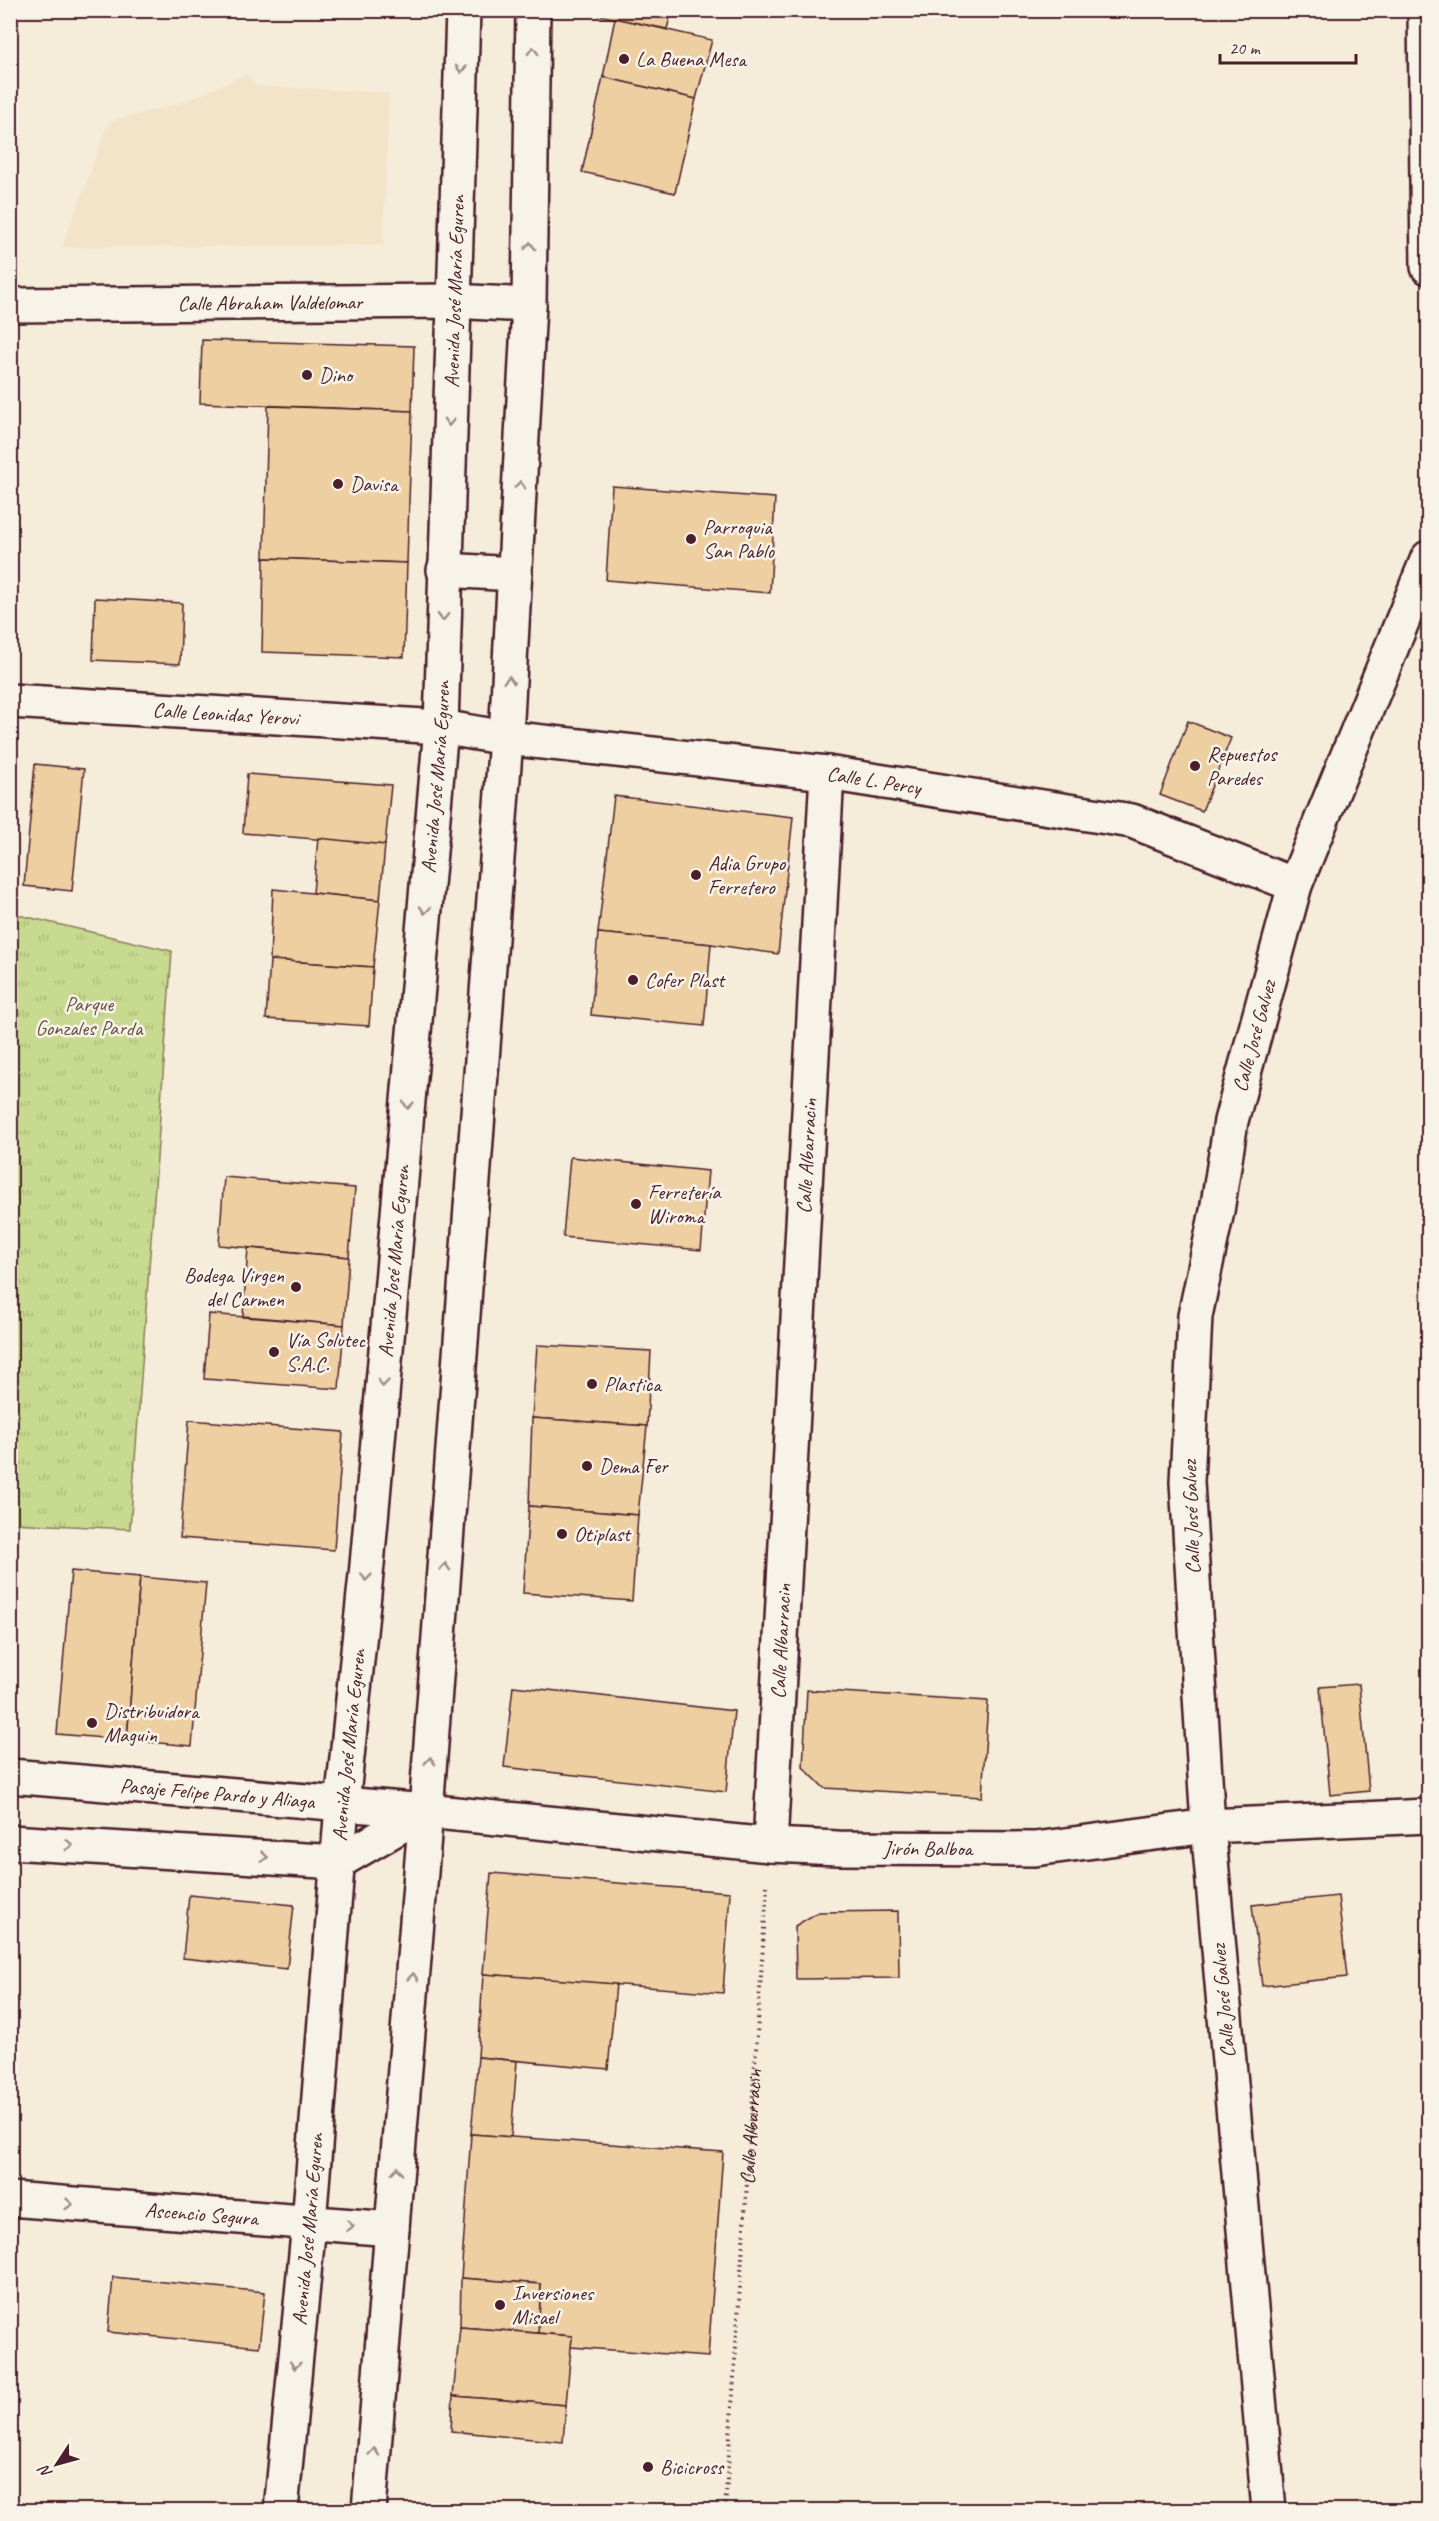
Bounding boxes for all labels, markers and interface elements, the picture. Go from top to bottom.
scale bar [1220,27,1356,65]
text: 20 m [1229,37,1262,59]
place label: La Buena Mesa [636,46,748,72]
one-way arrow [526,47,539,56]
marker: La Buena Mesa [617,52,631,66]
one-way arrow [454,64,467,73]
street label: Avenida José María Eguren [438,193,470,388]
one-way arrow [524,242,536,251]
street label: Calle Abraham Valdelomar [178,289,364,316]
place label: Dino [319,362,355,388]
marker: Dino [300,368,314,382]
one-way arrow [442,418,455,427]
place label: Davisa [350,471,400,497]
marker: Davisa [331,477,345,491]
one-way arrow [513,481,526,490]
place label: Parroquia San Pablo [703,514,775,564]
marker: Parroquia San Pablo [684,532,698,546]
one-way arrow [437,613,449,622]
one-way arrow [503,676,516,685]
street label: Avenida José María Eguren [415,679,455,874]
street label: Calle Leonidas Yerovi [152,697,302,732]
place label: Repuestos Paredes [1207,741,1278,791]
marker: Repuestos Paredes [1188,759,1202,773]
street label: Calle L. Percy [825,760,924,801]
place label: Adia Grupo Ferretero [708,850,787,900]
marker: Adia Grupo Ferretero [689,868,703,882]
one-way arrow [419,906,432,915]
place label: Cofer Plast [645,967,726,993]
marker: Cofer Plast [626,973,640,987]
street label: Calle José Galvez [1227,976,1282,1095]
park label: Parque Gonzales Parda [35,991,144,1041]
street label: Calle Albarracin [791,1097,823,1214]
one-way arrow [402,1100,415,1109]
street label: Avenida José María Eguren [372,1163,415,1358]
place label: Ferretería Wiroma [648,1179,722,1229]
marker: Ferretería Wiroma [629,1197,643,1211]
place label: Bodega Virgen del Carmen [184,1262,285,1312]
marker: Bodega Virgen del Carmen [289,1280,303,1294]
place label: Vía Solutec S.A.C. [286,1327,366,1377]
marker: Vía Solutec S.A.C. [267,1345,281,1359]
place label: Plastica [604,1371,663,1397]
marker: Plastica [585,1377,599,1391]
one-way arrow [377,1378,390,1387]
place label: Dema Fer [599,1453,669,1479]
street label: Calle José Galvez [1176,1458,1206,1575]
marker: Dema Fer [580,1459,594,1473]
place label: Otiplast [574,1521,632,1547]
marker: Otiplast [555,1527,569,1541]
one-way arrow [438,1562,451,1571]
one-way arrow [360,1572,373,1581]
street label: Calle Albarracin [765,1583,797,1699]
street label: Avenida José María Eguren [326,1646,371,1842]
place label: Distribuidora Maguin [104,1698,201,1748]
marker: Distribuidora Maguin [85,1716,99,1730]
one-way arrow [423,1757,436,1766]
street label: Pasaje Felipe Pardo y Aliaga [119,1772,317,1815]
street label: Jirón Balboa [882,1835,975,1862]
one-way arrow [64,1838,73,1851]
one-way arrow [259,1850,268,1863]
street label: Calle José Galvez [1205,1942,1241,2059]
one-way arrow [406,1972,419,1981]
street label: Calle Albarracin [734,2068,768,2185]
street label: Avenida José María Eguren [286,2131,329,2326]
one-way arrow [390,2166,403,2175]
one-way arrow [64,2197,73,2210]
street label: Ascencio Segura [144,2197,261,2232]
one-way arrow [346,2219,355,2232]
place label: Inversiones Misael [512,2280,595,2330]
marker: Inversiones Misael [493,2298,507,2312]
one-way arrow [289,2360,302,2369]
north arrow [27,2434,87,2494]
one-way arrow [367,2448,380,2457]
place label: Bicicross [660,2454,725,2480]
text: N [33,2460,57,2482]
marker: Bicicross [641,2460,655,2474]

